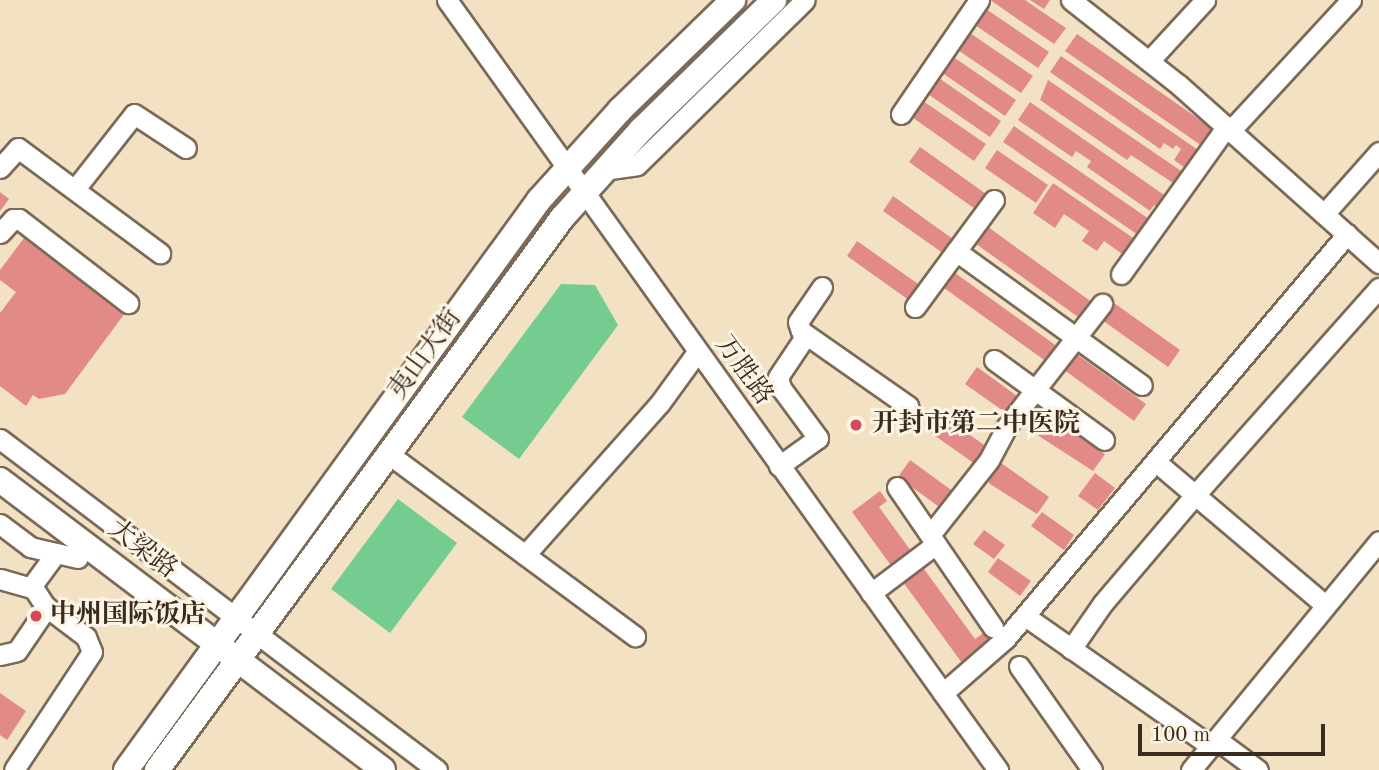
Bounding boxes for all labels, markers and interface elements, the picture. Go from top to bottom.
street label: 夷山大街 [383,304,469,406]
street label: 万胜路 [707,330,779,412]
place label: 开封市第二中医院 [872,409,1080,441]
marker: 开封市第二中医院 [846,415,866,435]
street label: 大梁路 [101,514,183,586]
place label: 中州国际饭店 [50,600,206,632]
marker: 中州国际饭店 [28,608,44,624]
scale bar [1141,710,1328,754]
text: 100 m [1151,725,1210,746]

